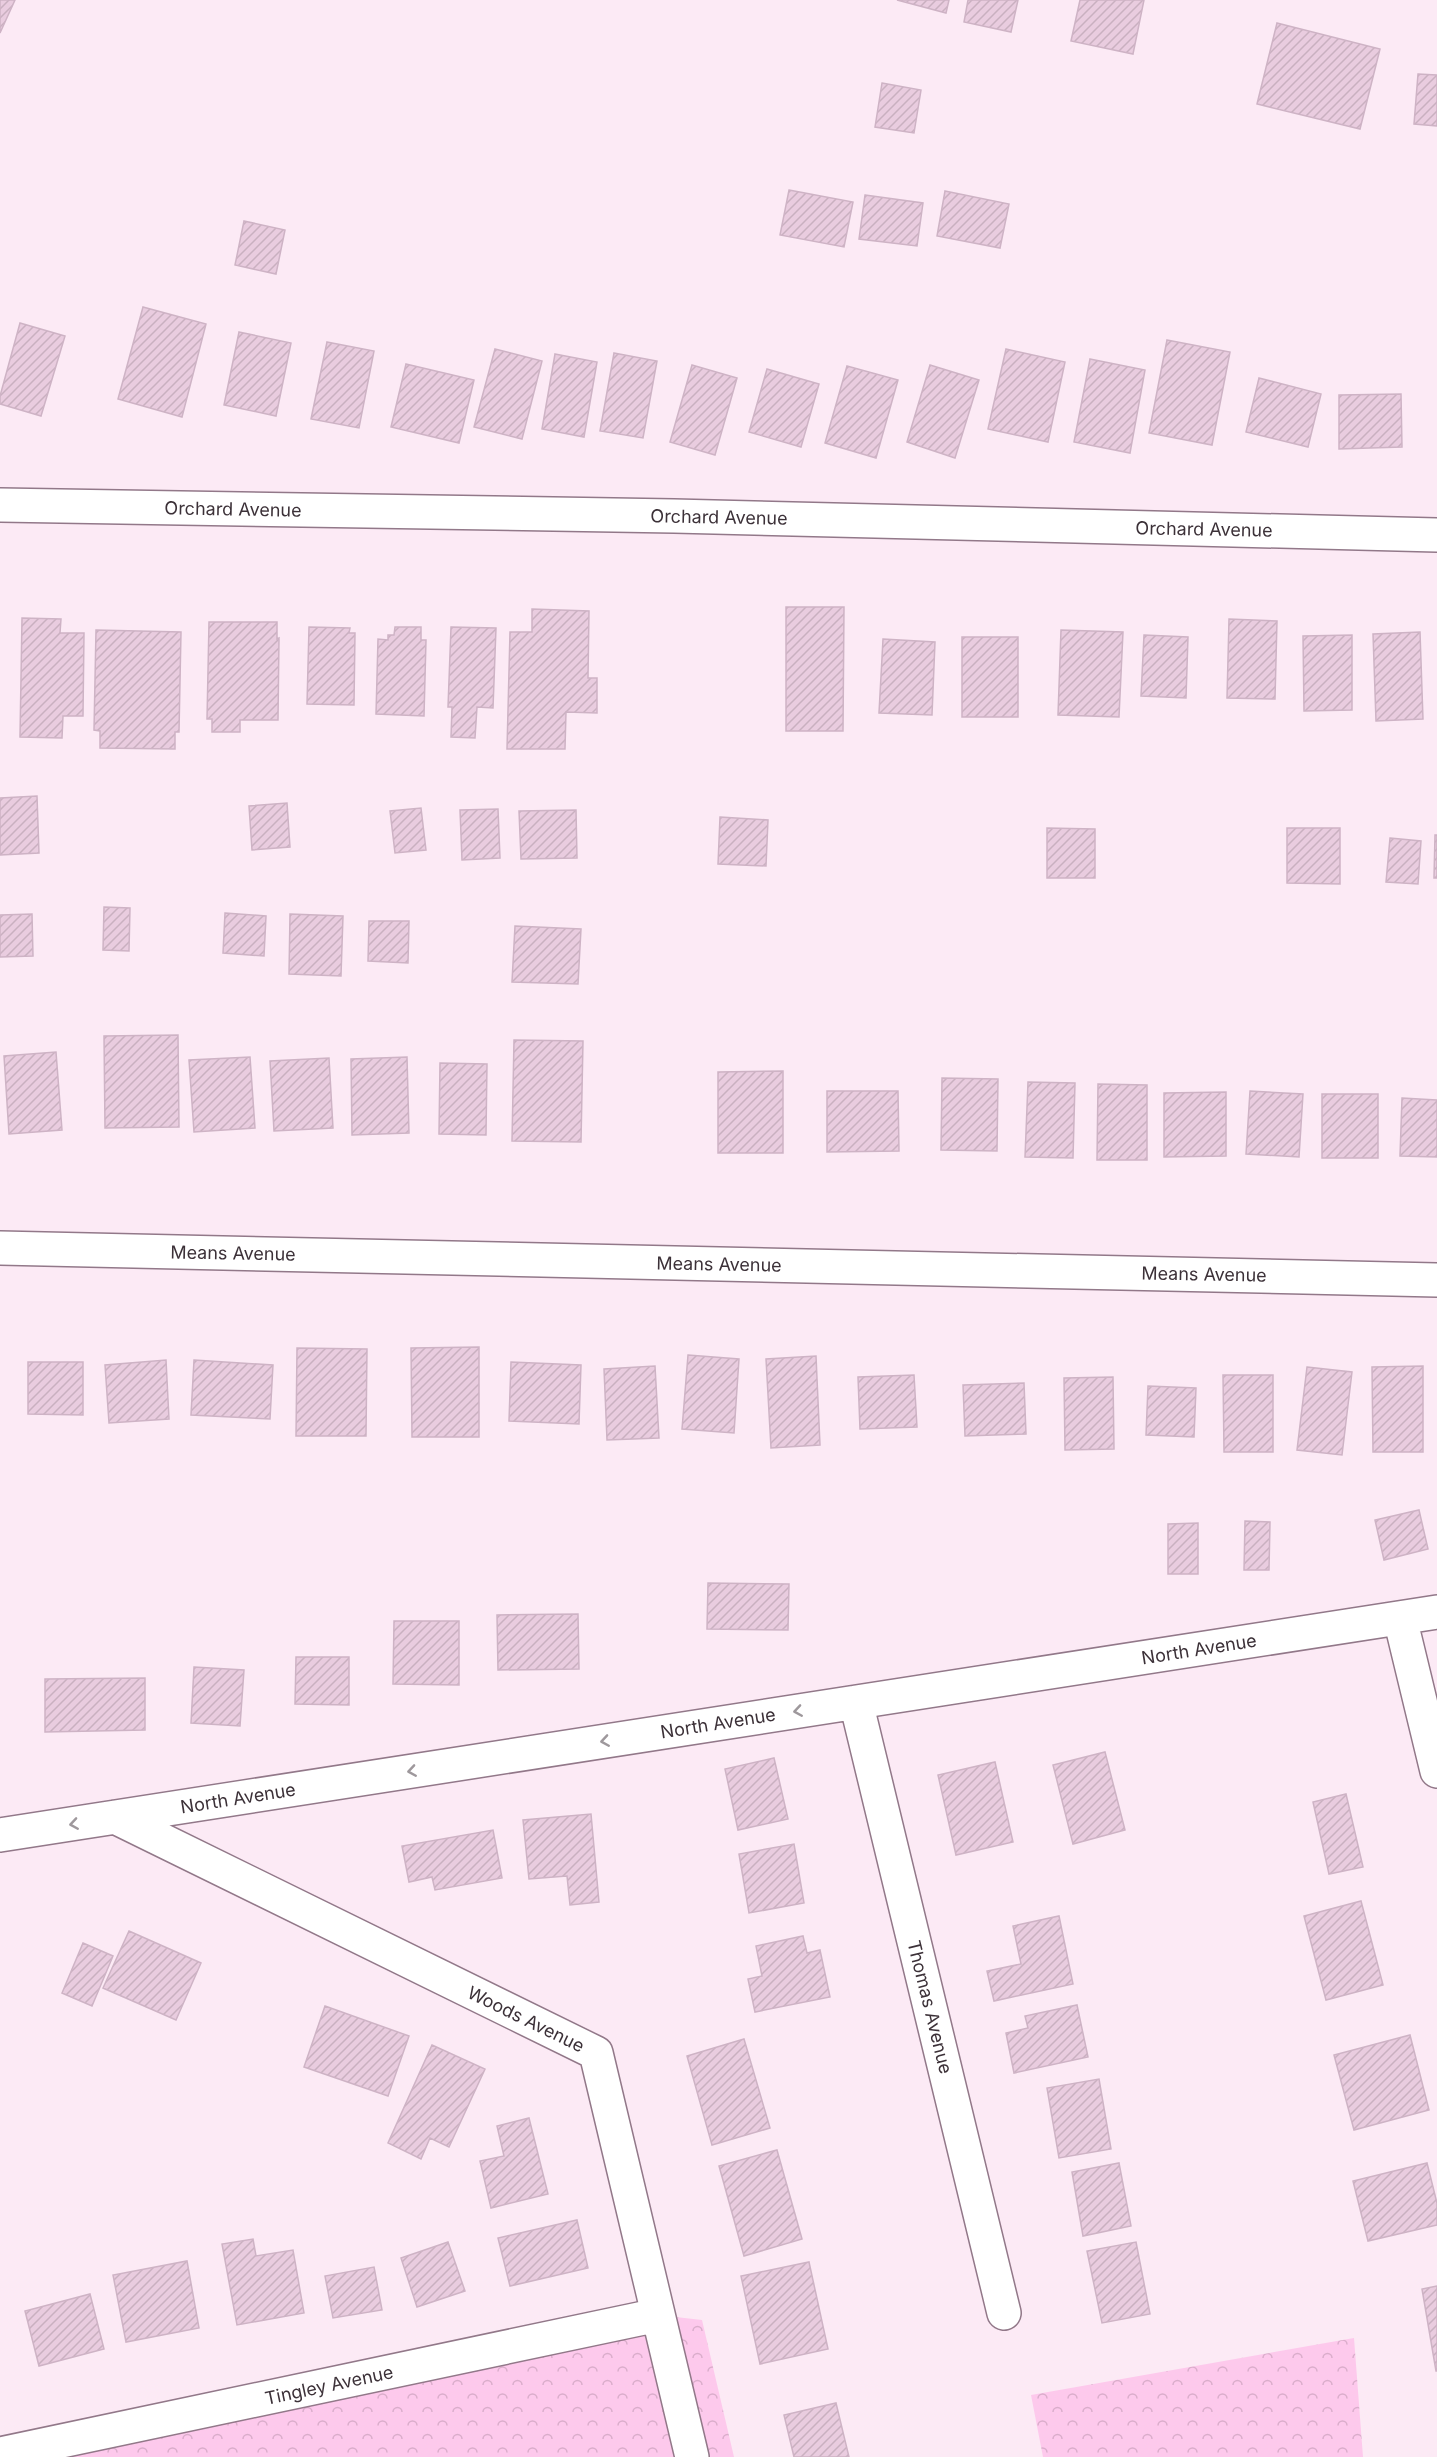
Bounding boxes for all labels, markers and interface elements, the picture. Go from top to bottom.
street label: Orchard Avenue [164,497,302,521]
street label: Orchard Avenue [650,505,788,529]
street label: Orchard Avenue [1135,517,1273,541]
street label: Means Avenue [170,1241,296,1265]
street label: Means Avenue [656,1252,782,1276]
street label: Means Avenue [1141,1262,1267,1286]
street label: North Avenue [1140,1630,1258,1668]
street label: North Avenue [659,1704,777,1742]
one-way arrow [793,1704,803,1717]
one-way arrow [600,1734,610,1747]
one-way arrow [408,1764,418,1777]
street label: North Avenue [179,1779,297,1817]
one-way arrow [70,1817,79,1829]
street label: Thomas Avenue [903,1938,957,2076]
street label: Woods Avenue [464,1982,588,2056]
street label: Tingley Avenue [263,2361,395,2409]

